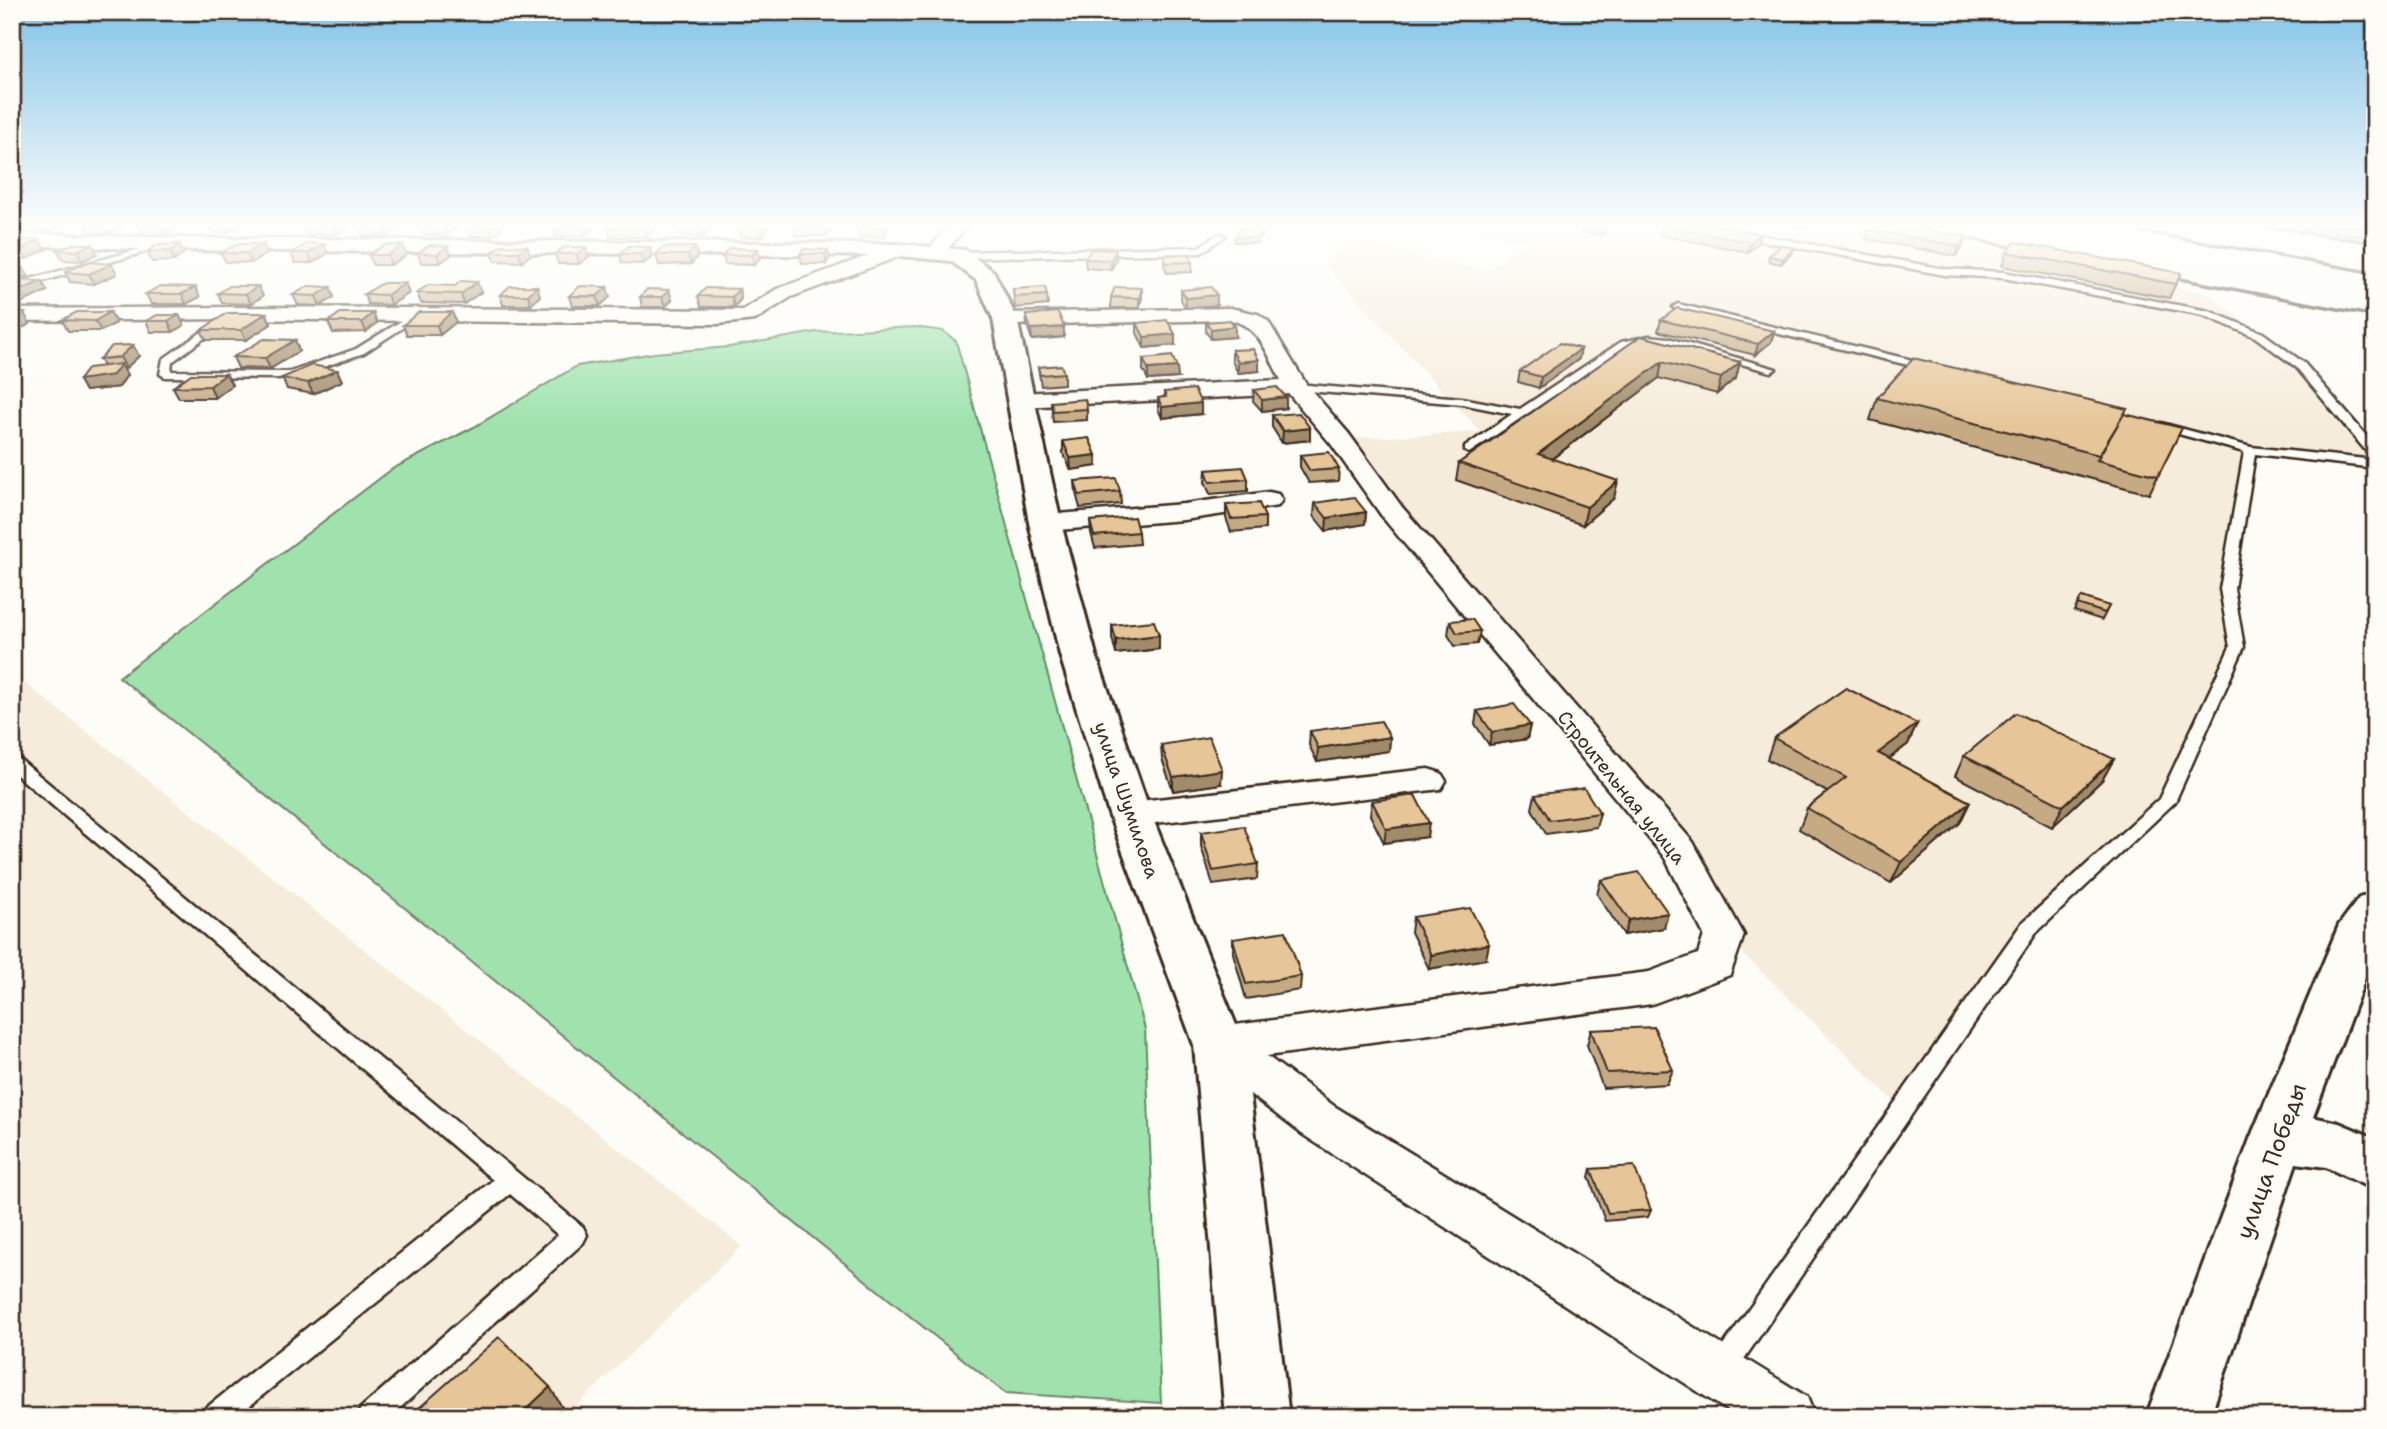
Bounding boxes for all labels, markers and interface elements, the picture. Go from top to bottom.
street label: Строительная улица [1552,705,1692,870]
street label: улица Шумилова [1088,719,1165,882]
street label: улица Победы [2229,1079,2313,1243]

